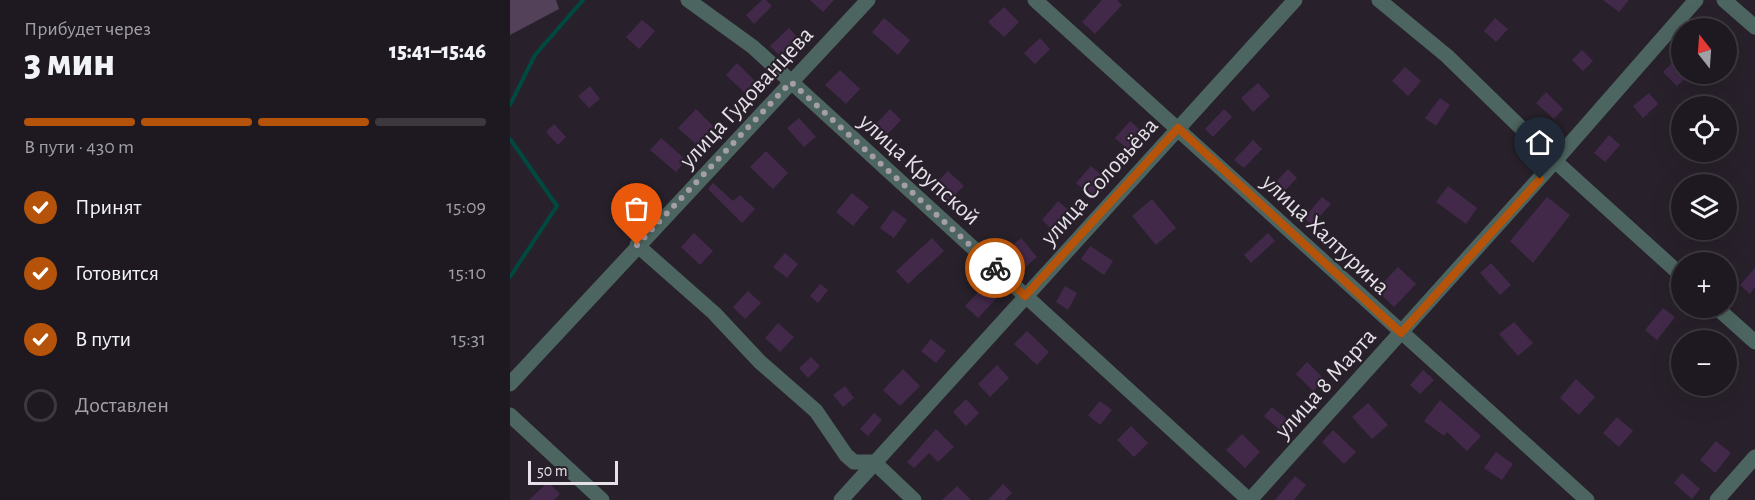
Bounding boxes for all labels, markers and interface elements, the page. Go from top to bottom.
north arrow [1671,18,1737,84]
map controls [1671,18,1737,396]
text: Прибудет через [24,19,151,39]
street label: улица Гудованцева [675,22,818,174]
text: 15:41–15:46 [389,40,486,62]
text: 3 мин [24,44,115,83]
button: locate [1671,96,1737,162]
street label: улица Крупской [853,109,984,230]
street label: улица Соловьёва [1036,113,1163,251]
pin [1514,117,1565,179]
icon: home [1523,126,1556,159]
text: В пути · 430 m [24,137,134,157]
street label: улица Халтурина [1256,169,1394,300]
button: layers [1671,174,1737,240]
pin [611,183,662,245]
icon: check [24,191,57,224]
icon: bag [620,192,653,225]
text: Принят [75,196,141,218]
text: 15:09 [446,197,486,217]
courier [965,238,1025,298]
icon: bike [979,252,1012,285]
button: + [1671,252,1737,318]
icon: check [24,257,57,290]
text: Готовится [75,262,159,284]
text: 15:10 [449,263,486,283]
icon: check [24,323,57,356]
street label: улица 8 Марта [1270,324,1381,444]
text: В пути [75,328,131,350]
text: 15:31 [451,329,486,349]
button: − [1671,330,1737,396]
text: Доставлен [75,394,169,416]
scale bar [528,458,618,486]
text: 50 m [537,463,568,479]

